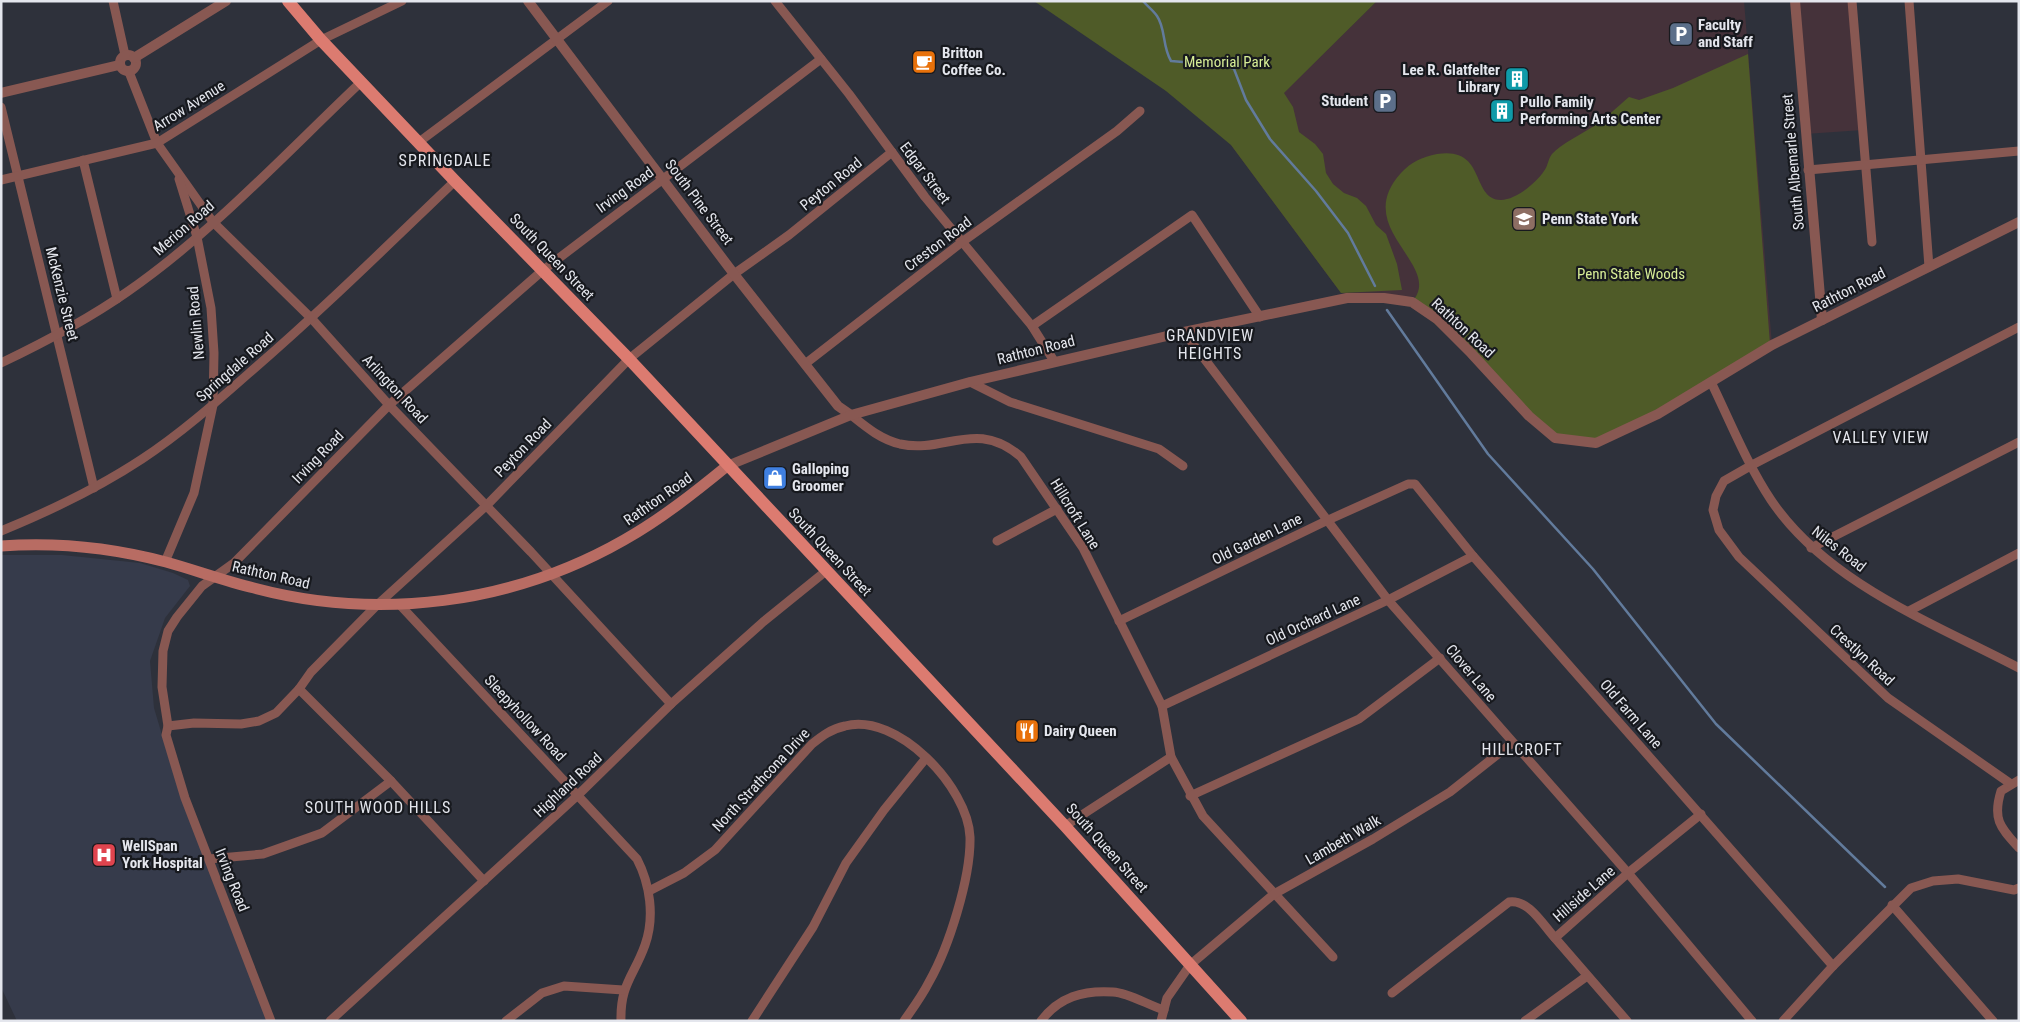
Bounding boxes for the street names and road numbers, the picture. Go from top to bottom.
street label: Arrow Avenue [150,77,228,135]
street label: South Albemarle Street [1778,93,1808,231]
street label: Edgar Street [896,139,954,207]
street label: Peyton Road [797,154,865,214]
street label: South Pine Street [661,156,737,248]
street label: Irving Road [593,163,657,217]
street label: Merion Road [150,197,218,259]
street label: South Queen Street [506,210,598,304]
street label: Creston Road [901,213,975,275]
street label: McKenzie Street [42,245,82,343]
street label: Rathton Road [1810,264,1888,316]
street label: Newlin Road [184,285,208,361]
street label: Rathton Road [1428,294,1498,362]
street label: Springdale Road [193,329,277,405]
street label: Rathton Road [995,332,1077,368]
street label: Arlington Road [359,351,431,427]
street label: Peyton Road [491,415,555,481]
street label: Irving Road [288,427,348,487]
street label: Rathton Road [620,469,696,529]
street label: Hillcroft Lane [1046,475,1104,553]
street label: South Queen Street [785,504,875,600]
street label: Old Garden Lane [1209,510,1305,568]
street label: Niles Road [1808,522,1870,576]
street label: Rathton Road [230,557,312,593]
street label: Old Orchard Lane [1263,590,1363,650]
street label: Crestlyn Road [1826,621,1898,689]
street label: Clover Lane [1442,641,1500,705]
street label: Sleepyhollow Road [480,671,570,765]
street label: Old Farm Lane [1596,676,1666,752]
street label: North Strathcona Drive [709,725,813,835]
street label: Highland Road [530,749,606,821]
street label: South Queen Street [1062,800,1152,896]
street label: Lambeth Walk [1302,811,1384,869]
street label: Irving Road [211,846,253,914]
street label: Hillside Lane [1549,862,1619,926]

